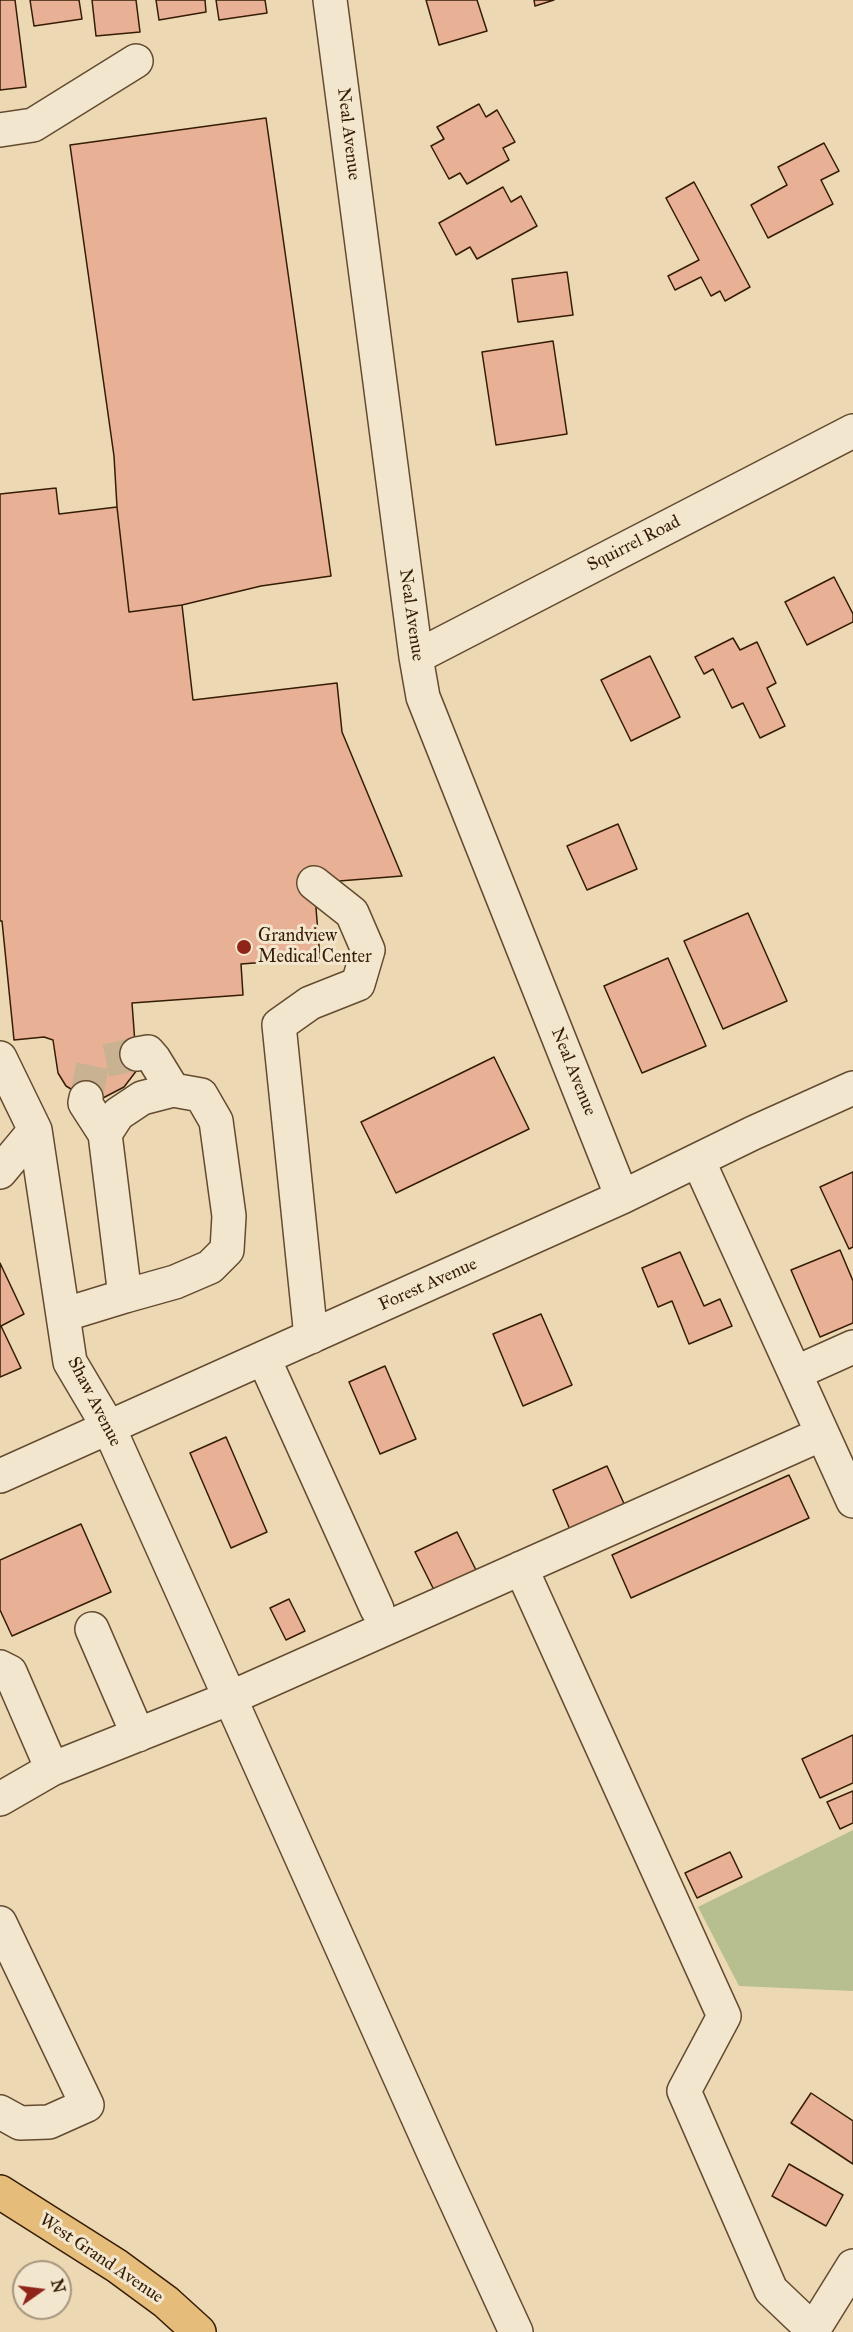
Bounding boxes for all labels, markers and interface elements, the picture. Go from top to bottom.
street label: Neal Avenue [332,87,364,181]
street label: Squirrel Road [584,511,684,577]
street label: Neal Avenue [394,568,428,662]
place label: Grandview Medical Center [258,926,372,968]
marker: Grandview Medical Center [235,938,253,956]
street label: Neal Avenue [546,1025,600,1119]
street label: Forest Avenue [375,1254,481,1316]
street label: Shaw Avenue [62,1354,126,1450]
street label: West Grand Avenue [35,2210,167,2308]
north arrow [12,2260,72,2320]
text: N [47,2277,69,2295]

